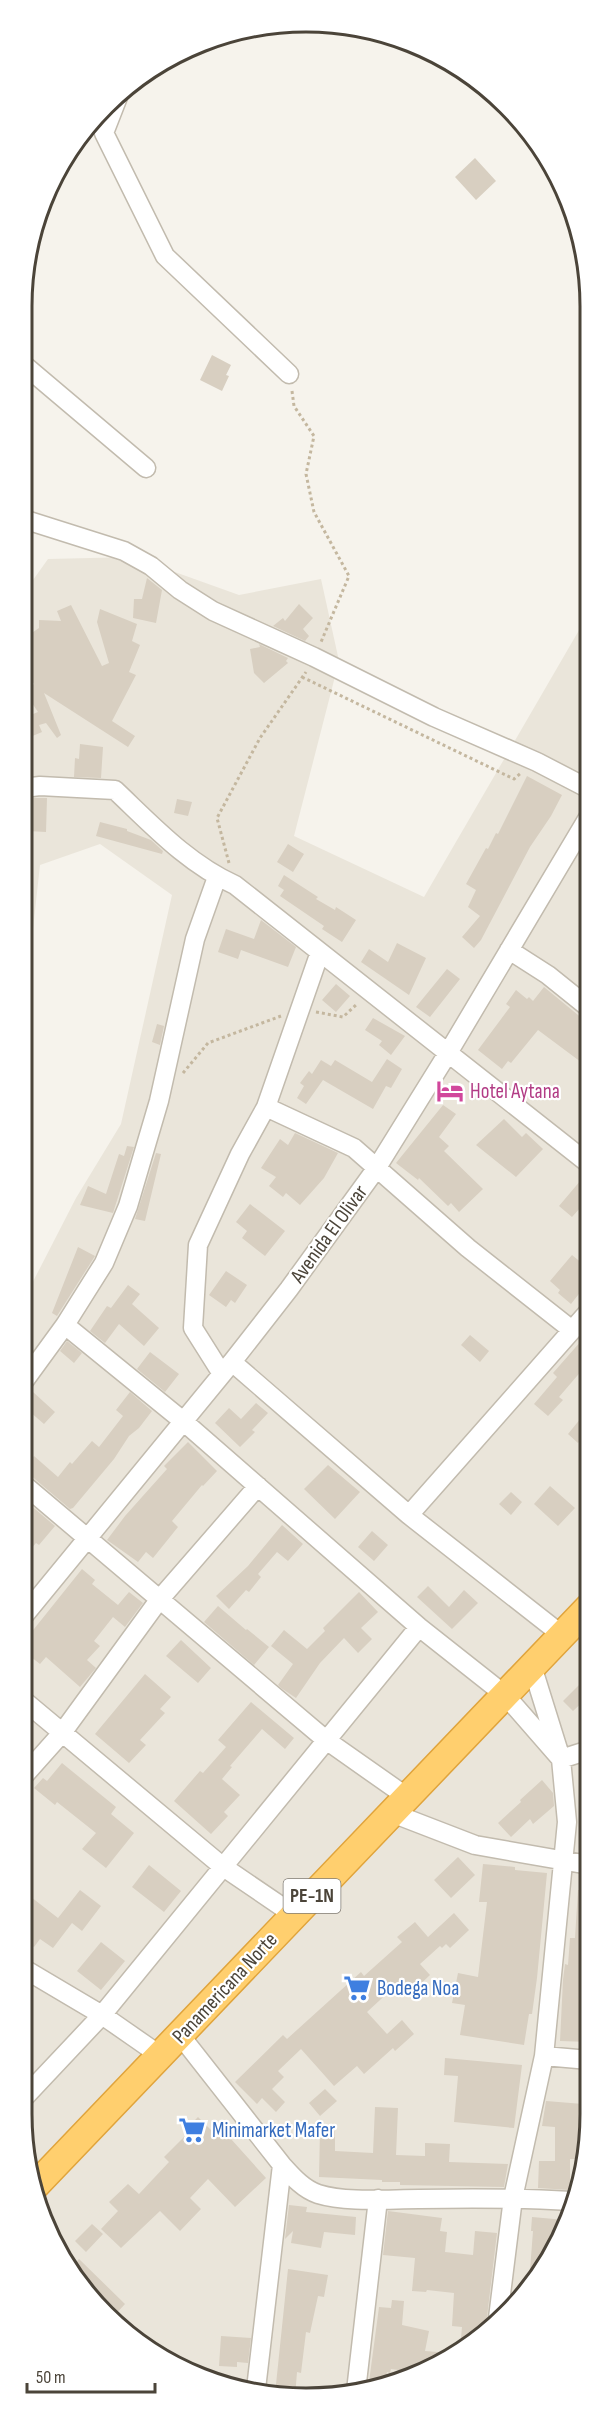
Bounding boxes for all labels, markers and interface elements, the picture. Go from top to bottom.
hotel icon: Hotel Aytana [435,1076,465,1106]
place label: Hotel Aytana [470,1079,560,1104]
street label: Avenida El Olivar [285,1180,373,1289]
road number: PE-1N [284,1879,340,1913]
street label: Panamericana Norte [167,1927,283,2049]
supermarket icon: Bodega Noa [342,1973,372,2003]
place label: Bodega Noa [377,1976,459,2001]
supermarket icon: Minimarket Mafer [177,2115,207,2145]
place label: Minimarket Mafer [212,2118,335,2143]
scale bar [27,2356,154,2394]
text: 50 m [36,2367,66,2388]

